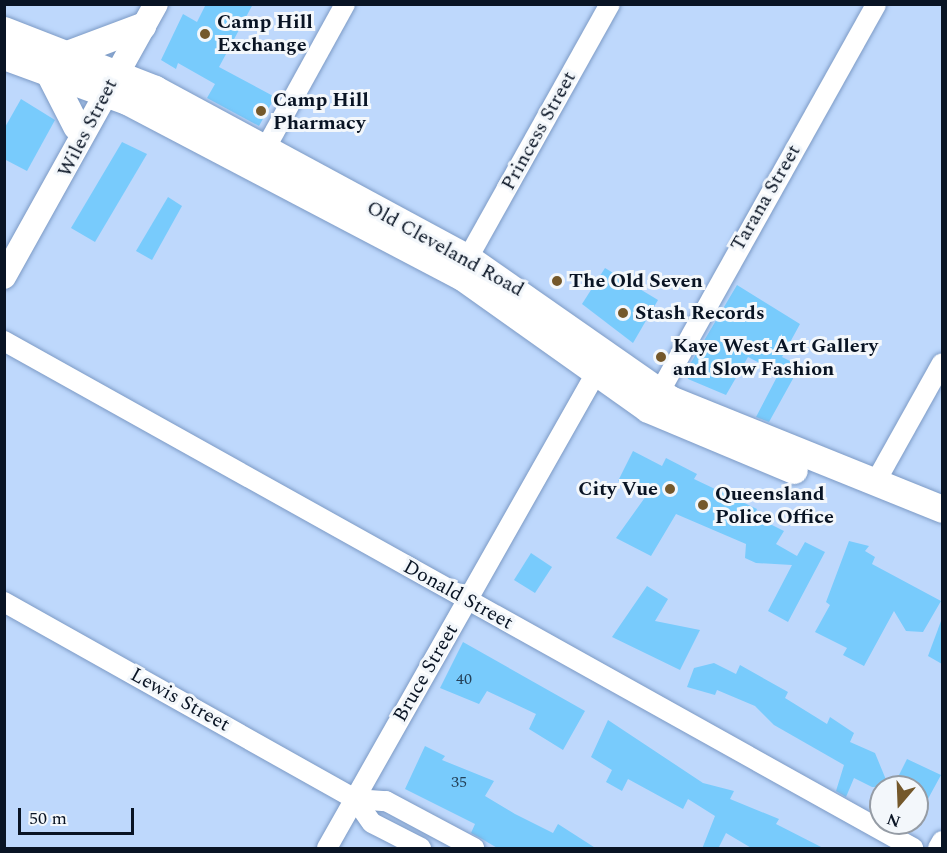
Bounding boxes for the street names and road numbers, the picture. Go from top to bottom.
street label: Princess Street [496,67,582,195]
street label: Wiles Street [53,75,123,181]
street label: Tarana Street [726,140,806,256]
street label: Old Cleveland Road [362,196,528,302]
street label: Donald Street [399,555,517,635]
street label: Bruce Street [388,620,464,726]
street label: Lewis Street [126,663,234,737]

